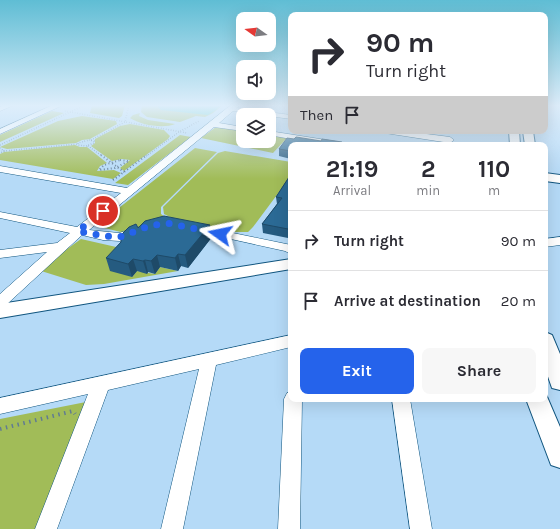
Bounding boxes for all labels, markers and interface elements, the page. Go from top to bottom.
north arrow [236,12,276,52]
map controls [236,12,276,148]
text: 90 m [366,26,434,59]
icon: right [300,28,352,80]
button: sound [236,60,276,100]
text: Turn right [366,60,446,82]
icon: arrive [341,104,363,126]
text: Then [300,106,333,124]
button: layers [236,108,276,148]
text: 21:19 [326,155,379,183]
text: 2 [421,155,435,183]
text: 110 [478,155,510,183]
text: Arrival [333,183,371,198]
text: min [416,183,440,198]
text: m [488,183,500,198]
pin [86,194,120,228]
icon: arrive [92,200,114,222]
position arrow [199,213,241,255]
icon: right [300,230,322,252]
text: Turn right [334,232,404,250]
text: 90 m [501,232,536,250]
icon: arrive [300,290,322,312]
text: Arrive at destination [334,292,481,310]
text: 20 m [501,292,536,310]
button: Exit [300,348,414,394]
button: Share [422,348,536,394]

